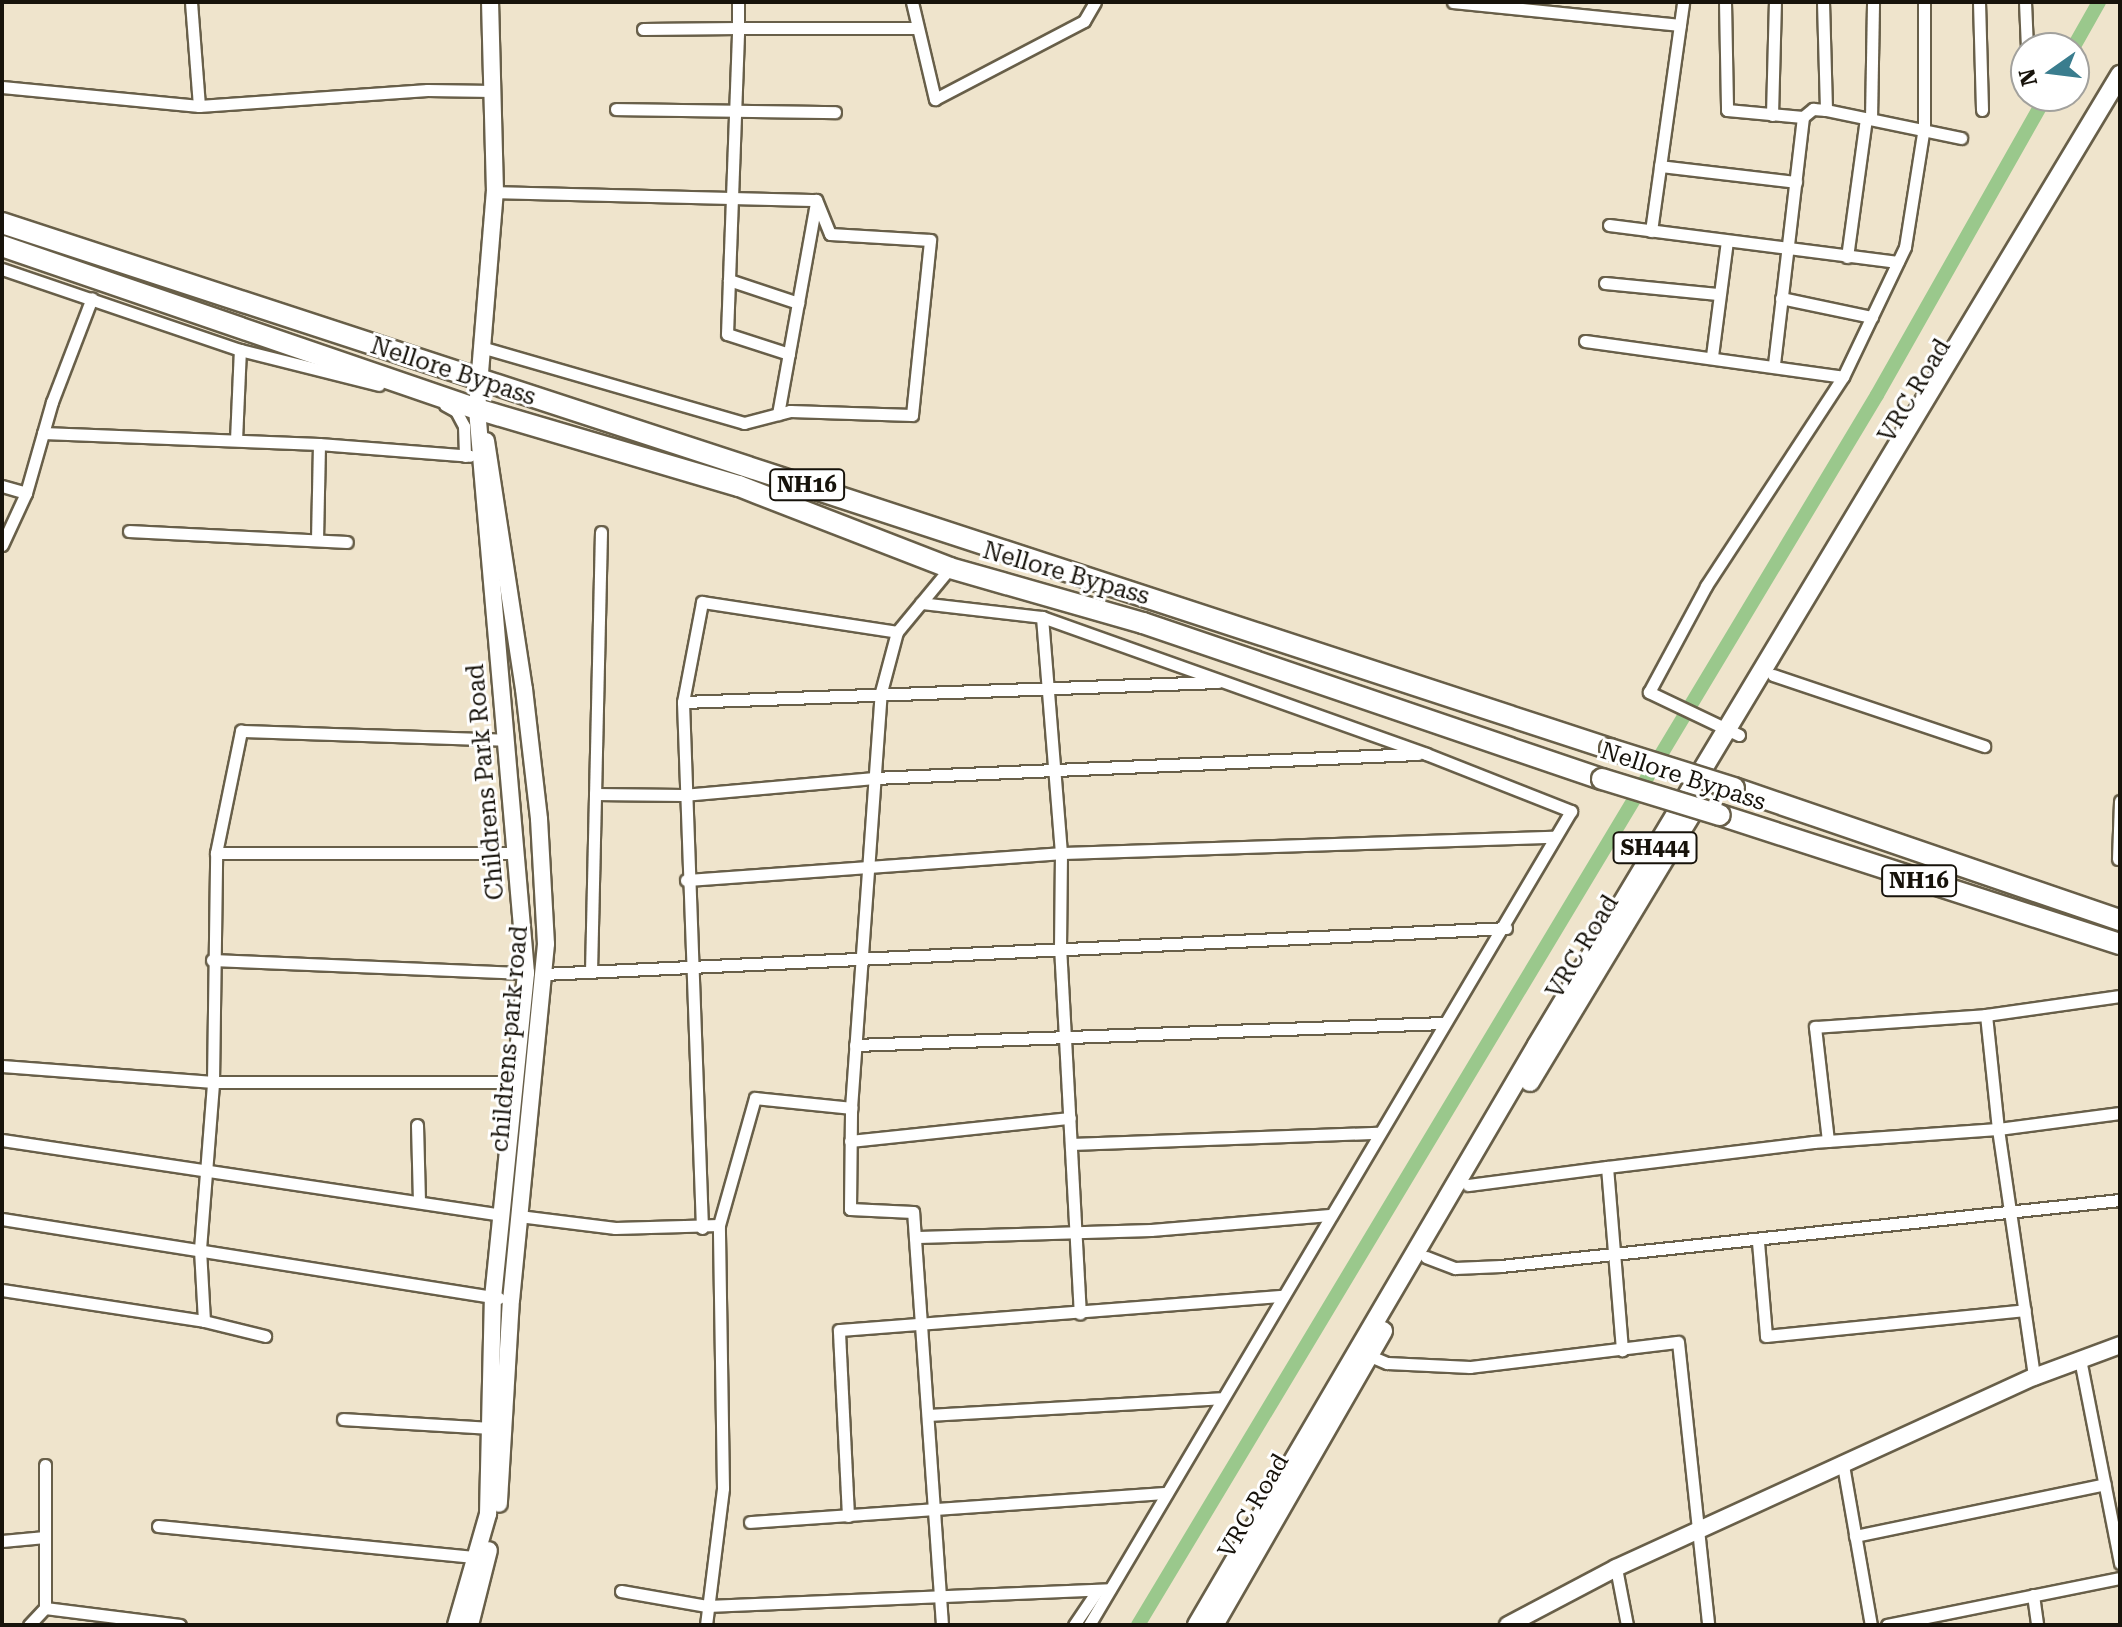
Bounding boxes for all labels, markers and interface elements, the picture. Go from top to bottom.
north arrow [2010,32,2090,112]
text: N [2014,66,2042,89]
street label: Nellore Bypass [367,332,539,412]
street label: VRC Road [1873,334,1957,448]
road number: NH16 [769,467,845,503]
street label: Nellore Bypass [979,536,1153,612]
street label: Childrens Park Road [461,663,511,901]
street label: Nellore Bypass [1597,737,1769,817]
road number: SH444 [1611,830,1699,866]
road number: NH16 [1881,863,1957,899]
street label: VRC Road [1541,890,1625,1004]
street label: childrens park road [486,925,534,1153]
street label: VRC Road [1213,1449,1295,1563]

